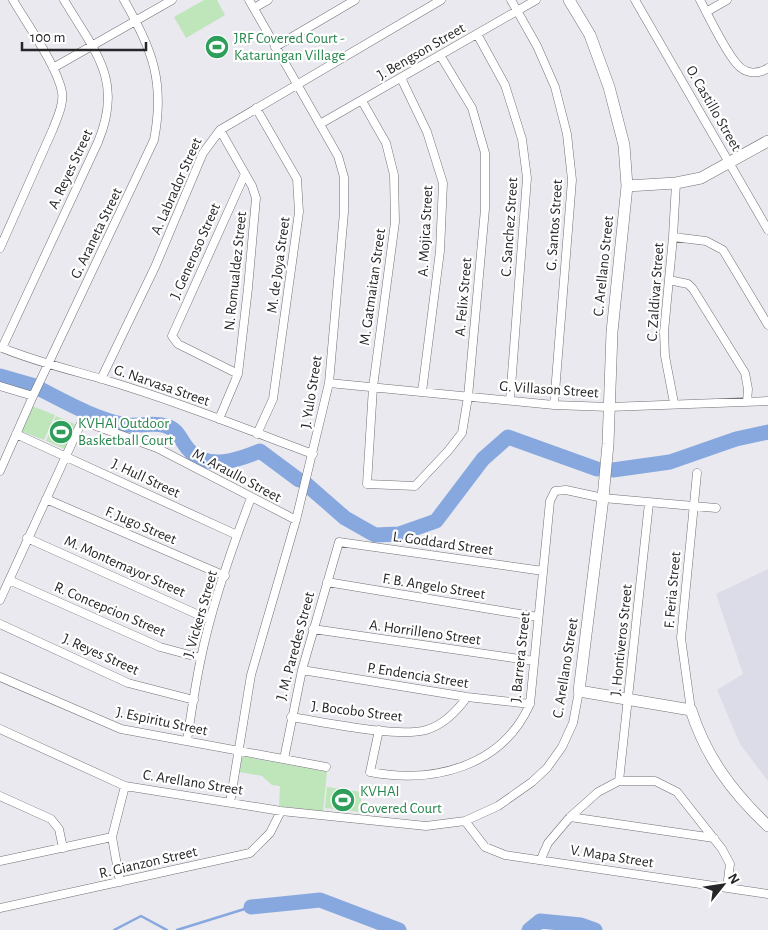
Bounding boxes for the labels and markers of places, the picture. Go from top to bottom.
place label: JRF Covered Court - Katarungan Village [234,31,345,63]
sports icon: JRF Covered Court - Katarungan Village [204,34,230,60]
place label: KVHAI Outdoor Basketball Court [78,416,174,448]
sports icon: KVHAI Outdoor Basketball Court [48,419,74,445]
place label: KVHAI Covered Court [360,784,442,816]
sports icon: KVHAI Covered Court [330,787,356,813]

